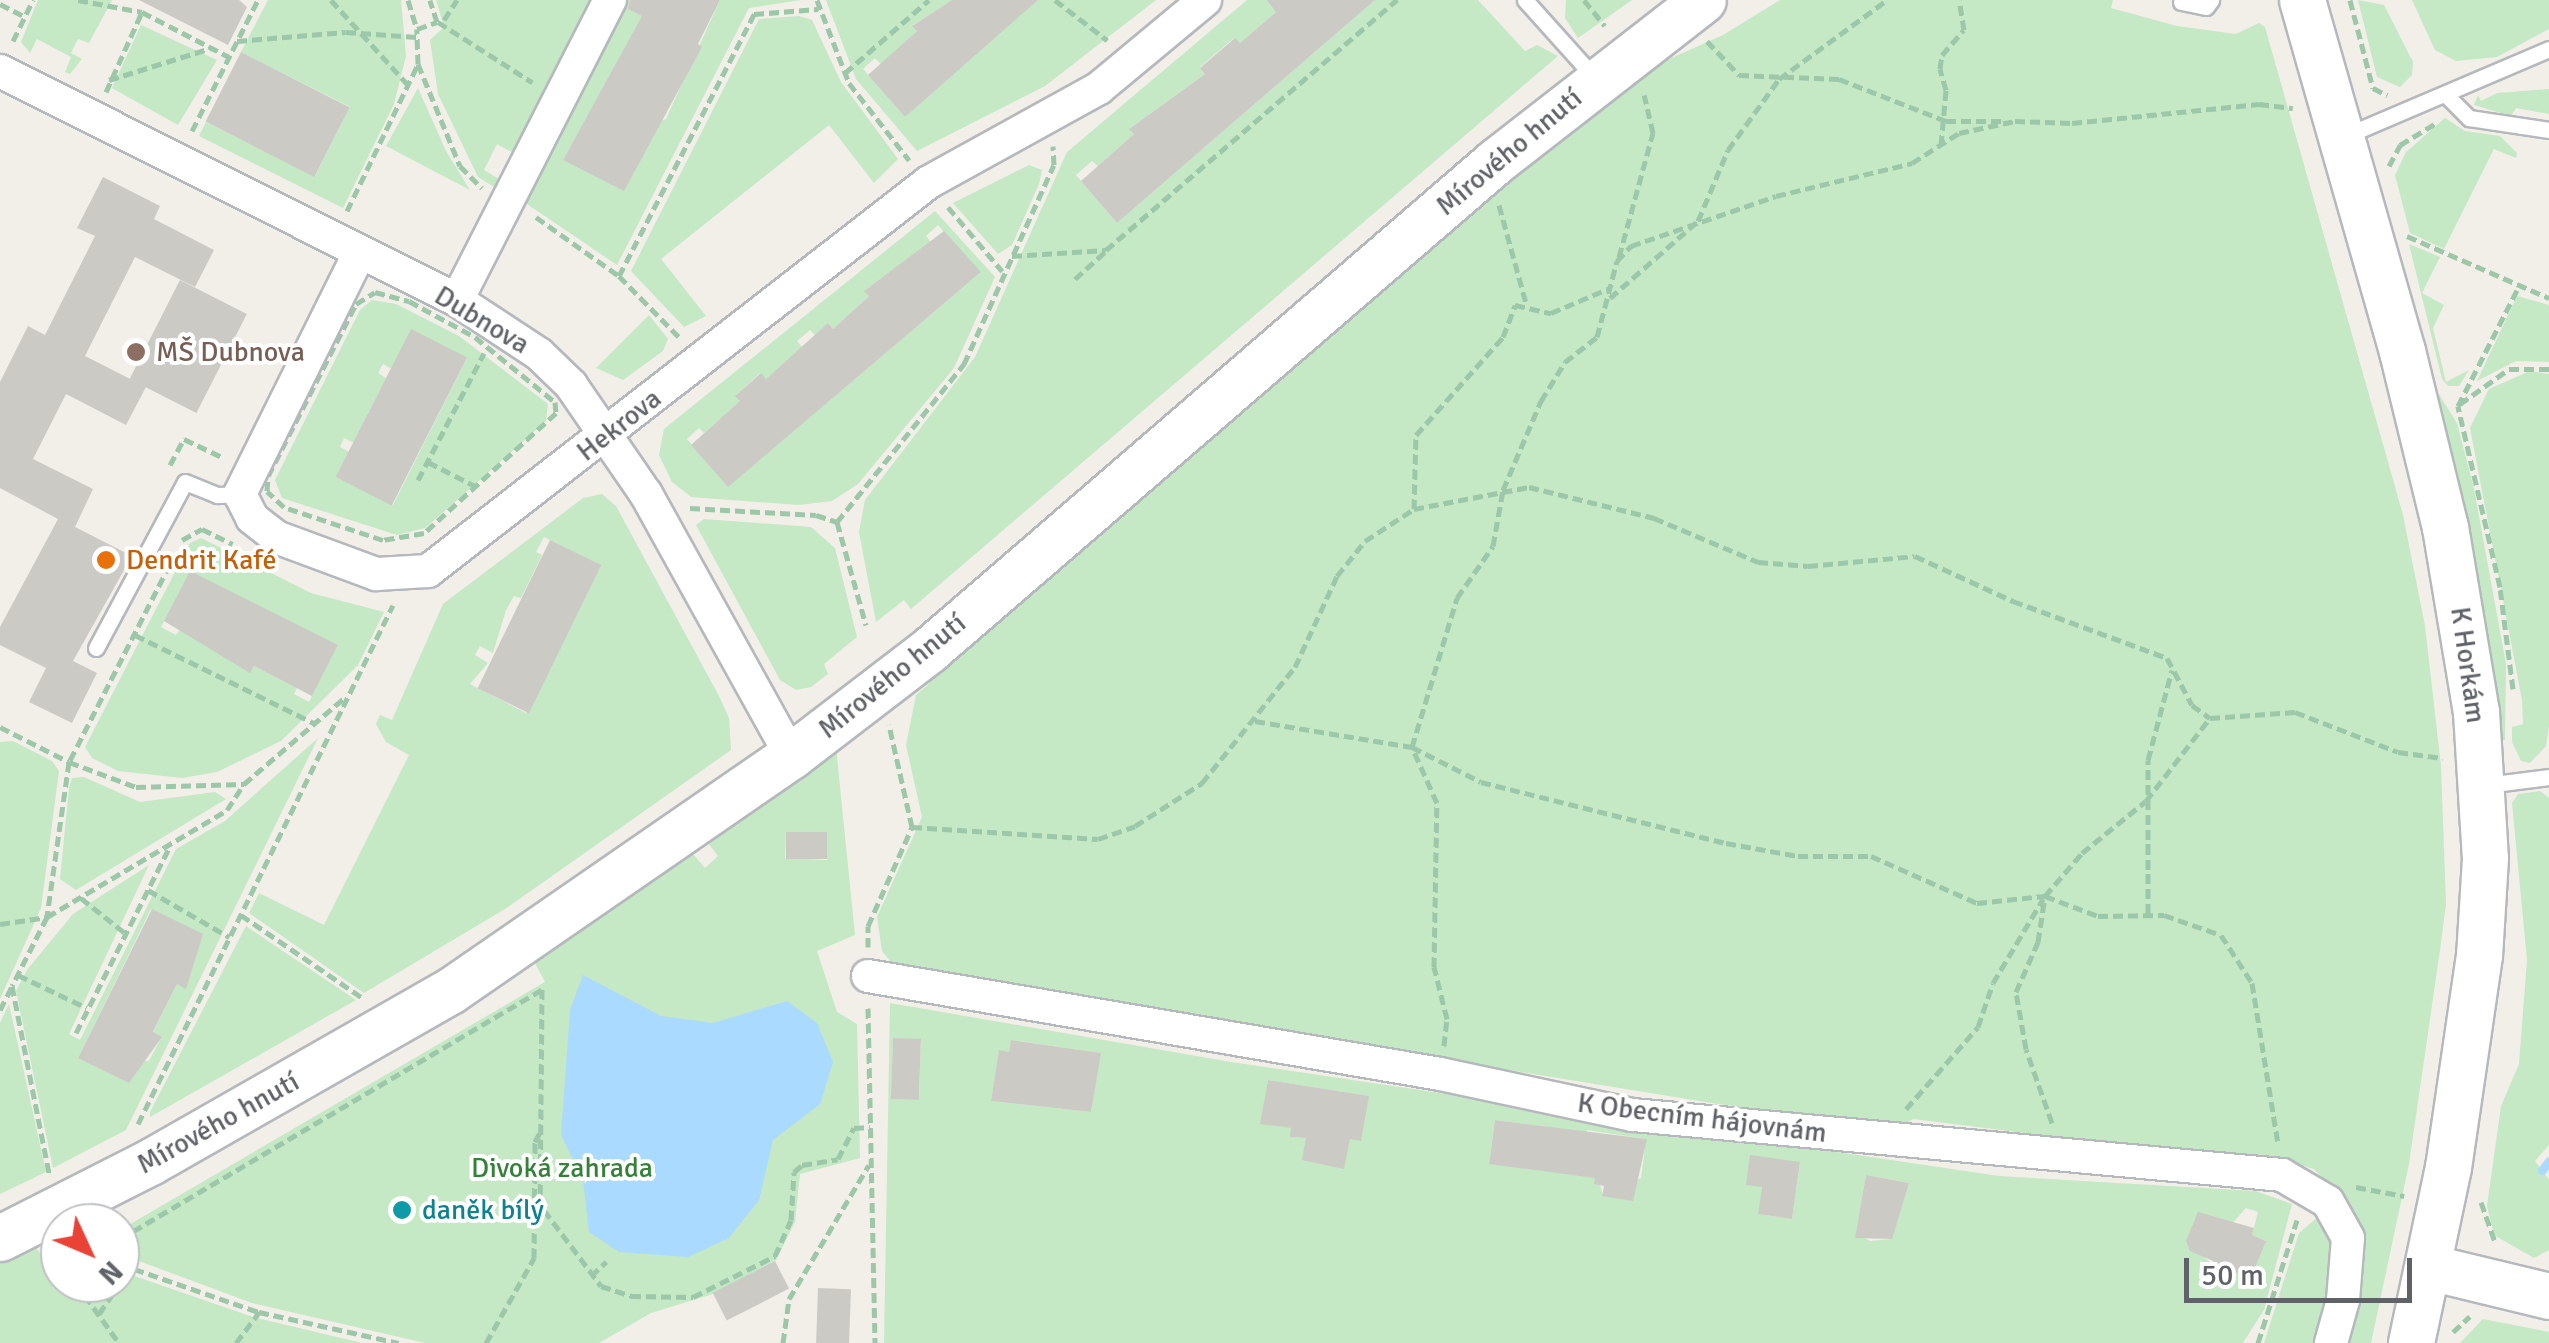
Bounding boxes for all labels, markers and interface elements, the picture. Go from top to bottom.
street label: Mírového hnutí [1429,81,1589,223]
street label: Dubnova [428,279,536,361]
place label: MŠ Dubnova [156,335,305,369]
marker: MŠ Dubnova [125,341,147,363]
street label: Hekrova [570,382,668,468]
place label: Dendrit Kafé [126,543,276,577]
marker: Dendrit Kafé [95,549,117,571]
street label: K Horkám [2443,605,2493,725]
street label: Mírového hnutí [811,606,973,746]
street label: Mírového hnutí [131,1065,305,1181]
street label: K Obecním hájovnám [1576,1086,1828,1150]
park label: Divoká zahrada [471,1151,653,1185]
place label: daněk bílý [422,1193,544,1227]
marker: daněk bílý [391,1199,413,1221]
north arrow [40,1203,140,1303]
scale bar [2189,1238,2416,1300]
text: N [91,1254,129,1291]
text: 50 m [2201,1257,2264,1294]

